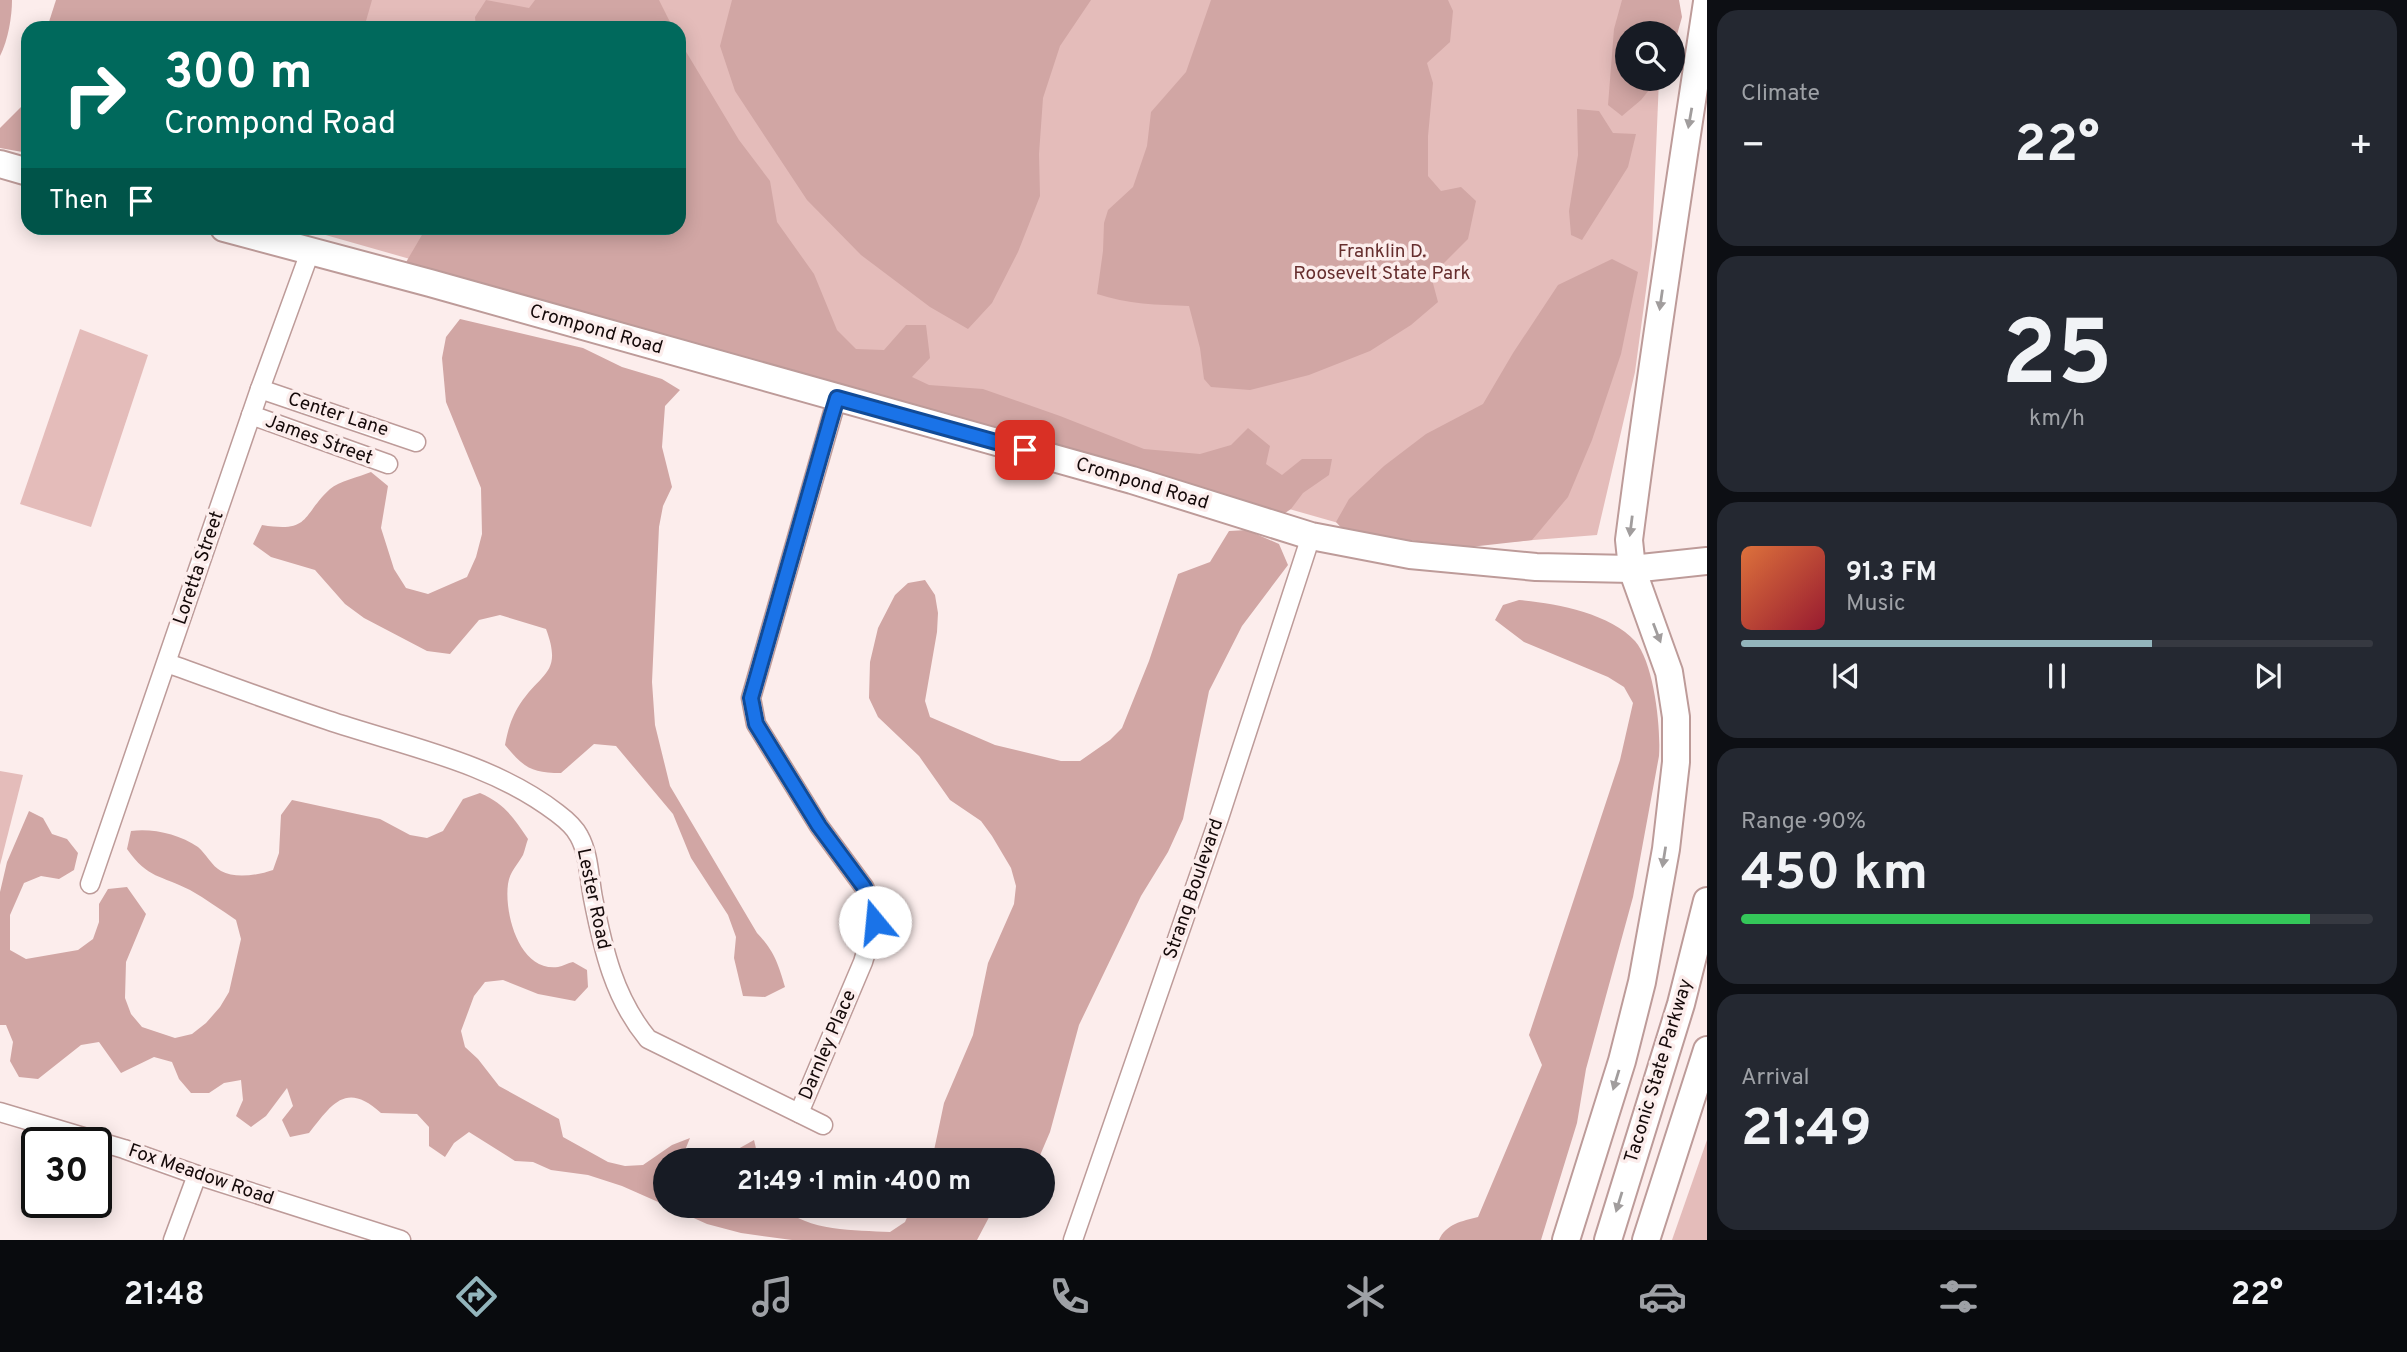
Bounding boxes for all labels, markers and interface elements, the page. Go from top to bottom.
map controls [1615,21,1685,91]
button: search [1615,21,1685,91]
text: 300 m [164,44,312,106]
icon: right [49,49,140,140]
text: Climate [1741,80,1820,109]
text: Crompond Road [164,105,396,145]
one-way arrow [1684,107,1695,129]
text: 22° [2014,114,2100,180]
text: − [1741,123,1766,172]
text: + [2348,123,2373,172]
icon: arrive [122,182,160,220]
text: Then [49,185,108,218]
park label: Franklin D. Roosevelt State Park [1293,240,1471,286]
one-way arrow [1656,290,1667,312]
street label: Crompond Road [527,299,665,361]
text: 25 [2001,302,2113,417]
street label: Center Lane [285,387,391,443]
text: km/h [2029,405,2085,434]
street label: James Street [262,409,376,471]
pin [995,420,1055,480]
icon: arrive [1006,431,1044,469]
street label: Crompond Road [1073,452,1211,516]
street label: Loretta Street [168,508,230,628]
one-way arrow [1625,515,1636,537]
text: 91.3 FM [1846,557,1937,590]
text: Music [1846,590,1906,619]
one-way arrow [1651,623,1662,644]
icon: previous [1827,657,1865,695]
icon: pause [2038,657,2076,695]
icon: next [2249,657,2287,695]
text: Range · 90% [1741,808,1866,837]
street label: Strang Boulevard [1159,816,1229,962]
text: 450 km [1741,842,1928,908]
street label: Lester Road [571,846,615,952]
one-way arrow [1658,847,1669,869]
position arrow [838,885,912,959]
street label: Taconic State Parkway [1620,976,1698,1166]
street label: Darnley Place [794,986,862,1104]
text: Arrival [1741,1064,1810,1093]
one-way arrow [1610,1069,1620,1090]
text: 21:49 [1741,1098,1872,1164]
speed limit sign: 30 [21,1127,112,1218]
street label: Fox Meadow Road [125,1139,277,1211]
text: 21:49 · 1 min · 400 m [737,1166,971,1199]
one-way arrow [1614,1192,1624,1213]
icon: directions [452,1272,501,1321]
icon: music [748,1272,797,1321]
icon: phone [1045,1272,1094,1321]
icon: climate [1341,1272,1390,1321]
icon: car [1638,1272,1687,1321]
icon: filters [1934,1272,1983,1321]
text: 21:48 [124,1276,205,1316]
text: 22° [2231,1276,2283,1316]

